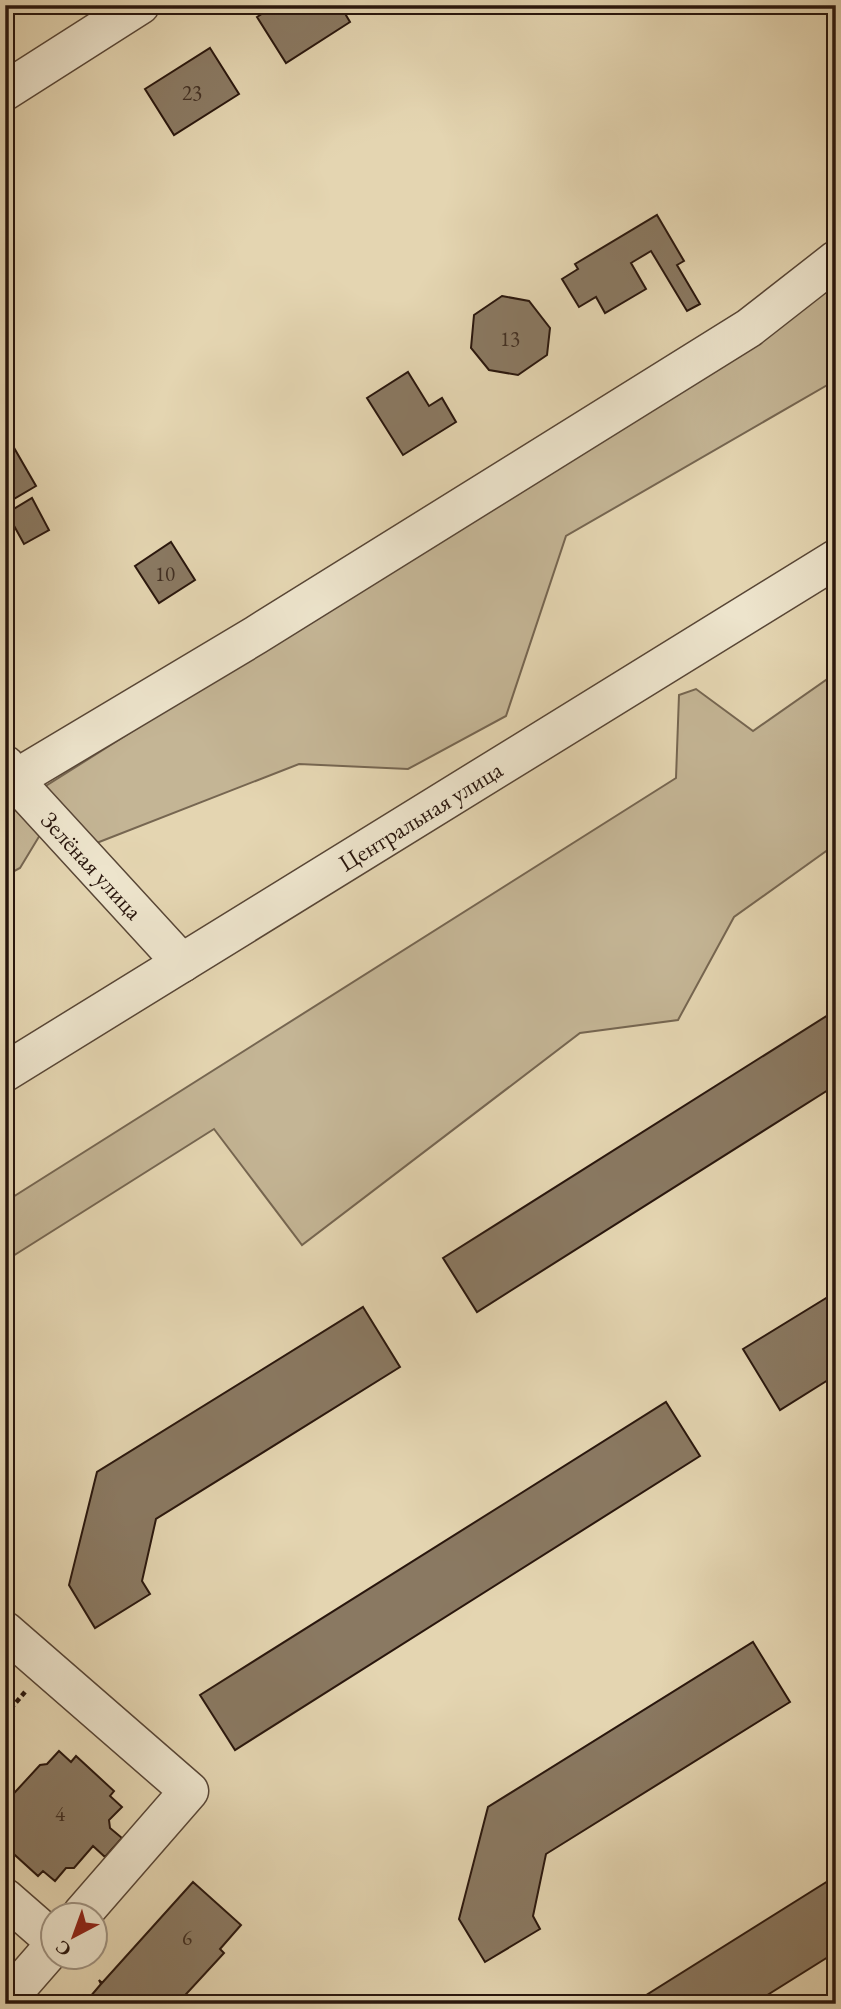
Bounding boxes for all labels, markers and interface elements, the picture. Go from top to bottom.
house number: 23 [182,79,202,106]
house number: 13 [500,325,520,352]
house number: 10 [155,560,175,587]
street label: Центральная улица [333,753,508,878]
street label: Зелёная улица [35,804,150,926]
house number: 4 [55,1800,66,1827]
north arrow [38,1900,108,1970]
house number: 6 [182,1924,192,1951]
text: С [50,1935,76,1962]

